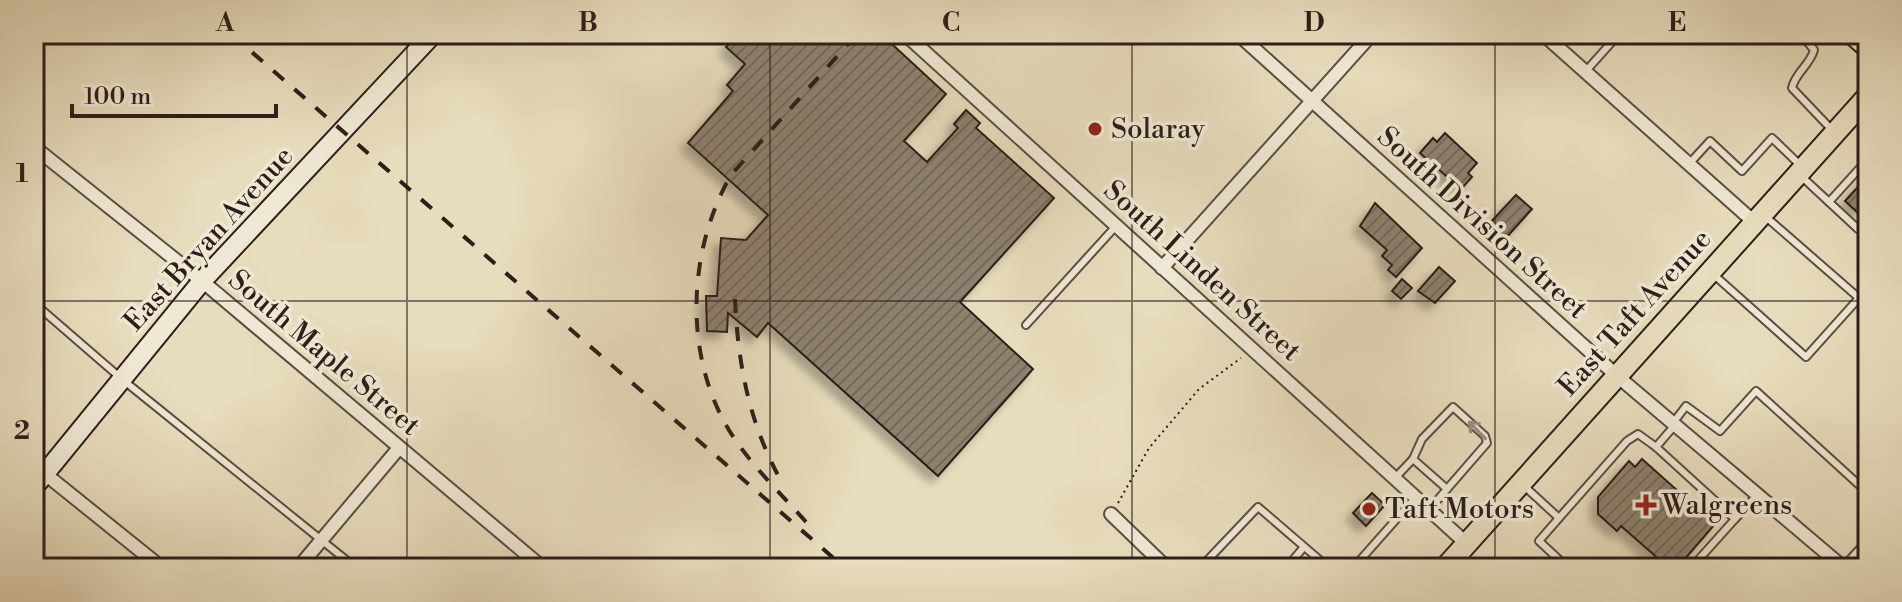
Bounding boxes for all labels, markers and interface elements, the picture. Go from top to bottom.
text: A [215,7,235,39]
text: B [578,7,598,39]
text: C [942,7,960,39]
text: D [1304,7,1324,39]
text: E [1668,7,1686,39]
scale bar [72,68,276,118]
text: 100 m [84,82,151,112]
place label: Solaray [1111,112,1205,147]
marker: Solaray [1086,120,1104,138]
street label: South Division Street [1370,120,1594,327]
street label: East Bryan Avenue [117,139,301,339]
text: 1 [16,158,29,190]
street label: South Linden Street [1096,173,1308,369]
street label: East Taft Avenue [1551,222,1719,404]
street label: South Maple Street [221,263,427,444]
text: 2 [14,415,30,447]
one-way arrow [1467,420,1486,440]
place label: Walgreens [1661,488,1792,523]
place label: Taft Motors [1385,492,1534,527]
marker: Walgreens [1637,496,1655,514]
marker: Taft Motors [1360,500,1378,518]

